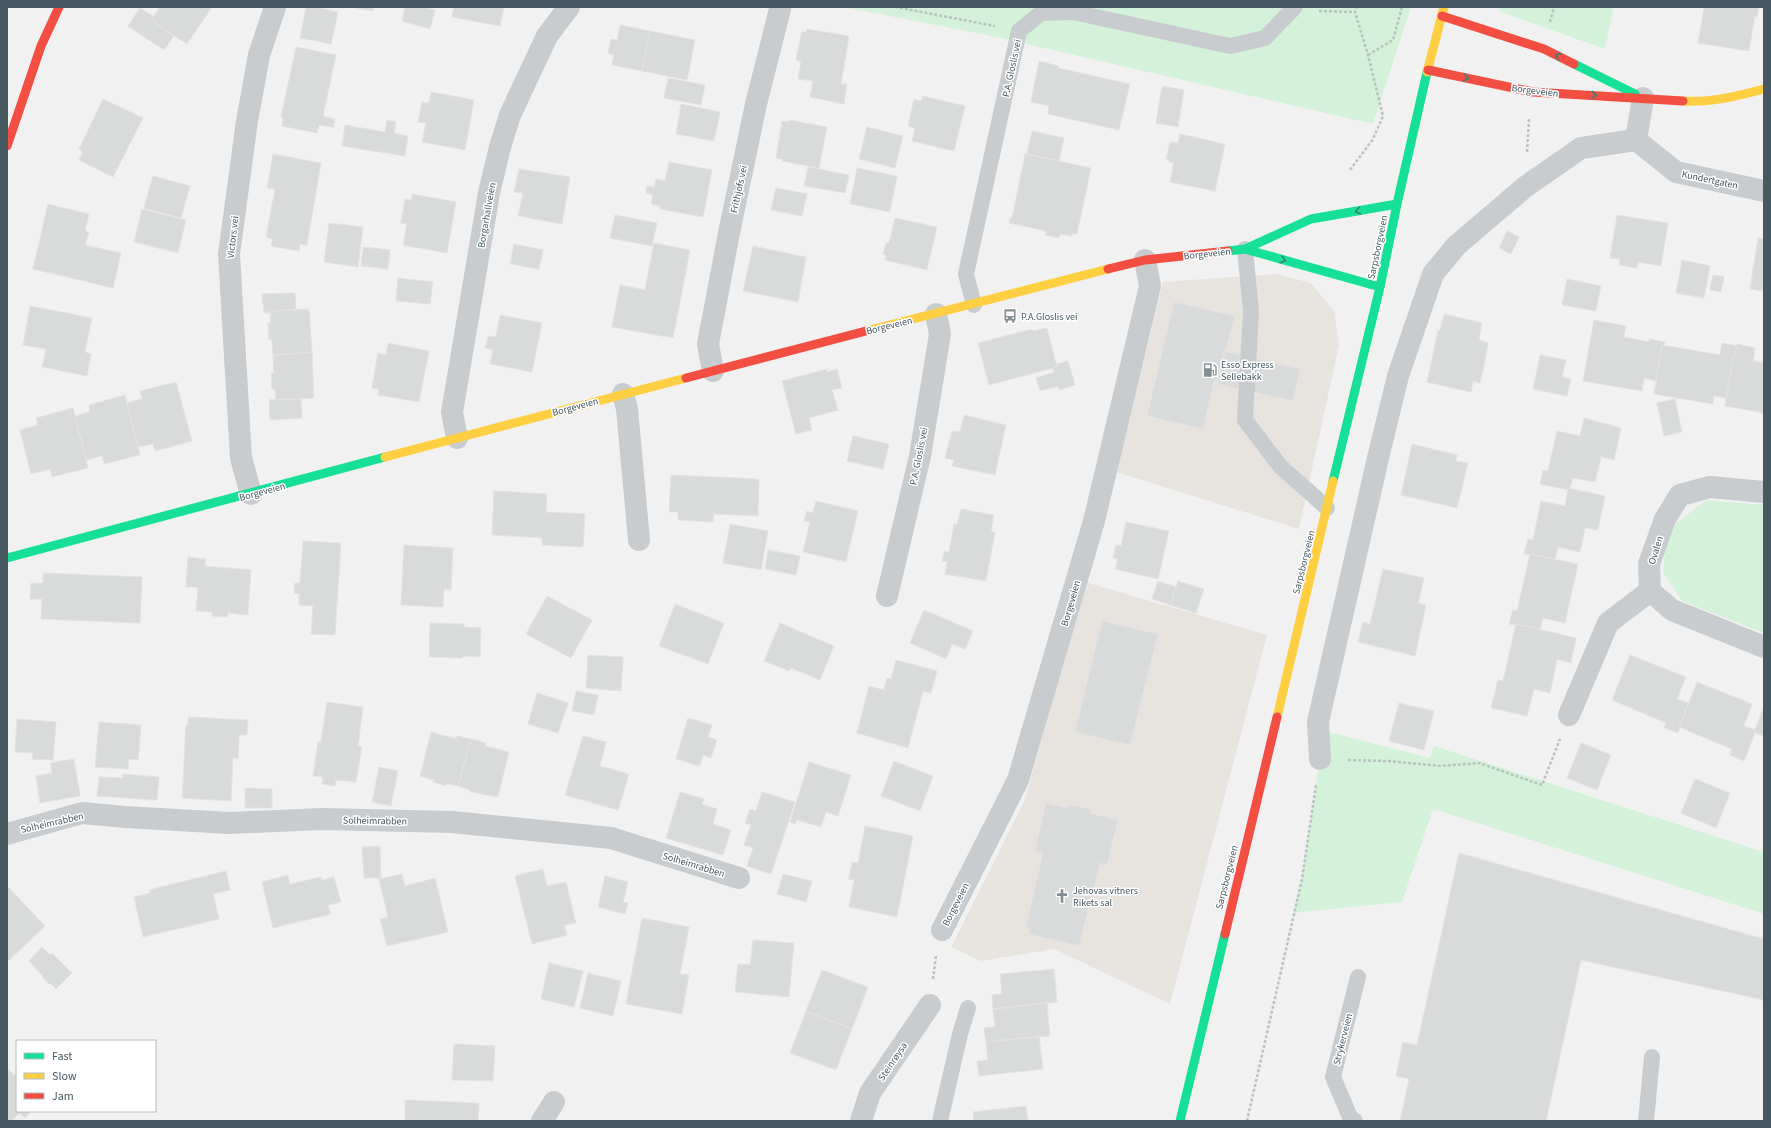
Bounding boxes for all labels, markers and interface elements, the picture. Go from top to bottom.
street label: P.A. Gloslis vei [999,38,1025,98]
one-way arrow [1554,53,1562,61]
one-way arrow [1463,73,1469,81]
street label: Borgeveien [1511,81,1559,101]
one-way arrow [1591,91,1597,99]
street label: Frithjofs vei [727,164,751,214]
street label: Kundertgaten [1680,167,1739,193]
street label: Borgarhallveien [474,181,500,249]
one-way arrow [1355,206,1361,215]
street label: Sarpsborgveien [1364,214,1392,281]
street label: Victors vei [224,215,242,259]
street label: Borgeveien [1183,245,1231,263]
one-way arrow [1279,255,1286,263]
bus stop icon: P.A.Gloslis vei [1002,308,1018,324]
place label: P.A.Gloslis vei [1021,310,1078,324]
street label: Borgeveien [865,313,914,338]
place label: Esso Express Sellebakk [1221,358,1274,384]
fuel station icon: Esso Express Sellebakk [1202,362,1218,378]
street label: Borgeveien [551,394,600,420]
street label: P.A. Gloslis vei [907,426,931,486]
street label: Borgeveien [238,479,287,505]
street label: Sarpsborgveien [1289,529,1319,596]
street label: Ovalen [1645,534,1667,566]
street label: Borgeveien [1058,579,1084,628]
street label: Solheimrabben [19,809,85,837]
street label: Solheimrabben [343,813,407,829]
street label: Sarpsborgveien [1212,844,1242,911]
street label: Solheimrabben [661,849,726,881]
street label: Borgeveien [939,880,973,929]
place label: Jehovas vitners Rikets sal [1073,884,1138,910]
church icon: Jehovas vitners Rikets sal [1054,888,1070,904]
street label: Strykerveien [1330,1012,1356,1067]
street label: Steinrøysa [875,1039,911,1084]
legend [16,1040,156,1112]
text: Fast [52,1048,72,1065]
text: Slow [52,1068,77,1085]
text: Jam [52,1088,74,1105]

